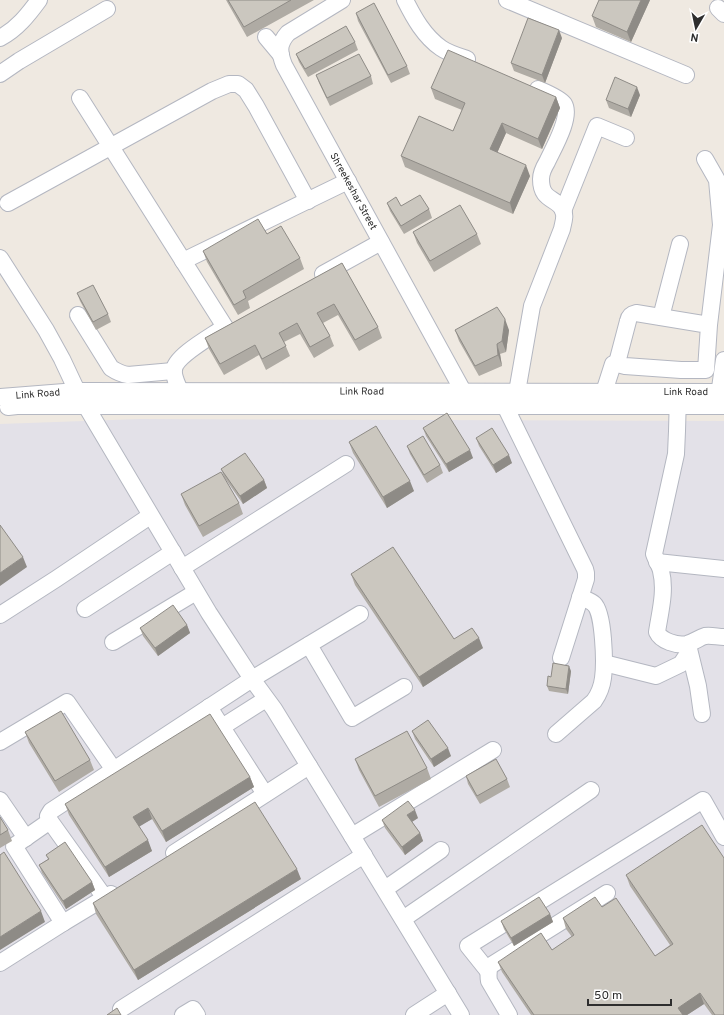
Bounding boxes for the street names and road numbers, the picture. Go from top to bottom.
street label: Shreekeshar Street [327,150,380,232]
street label: Link Road [339,385,384,398]
street label: Link Road [663,385,708,398]
street label: Link Road [15,386,61,402]

